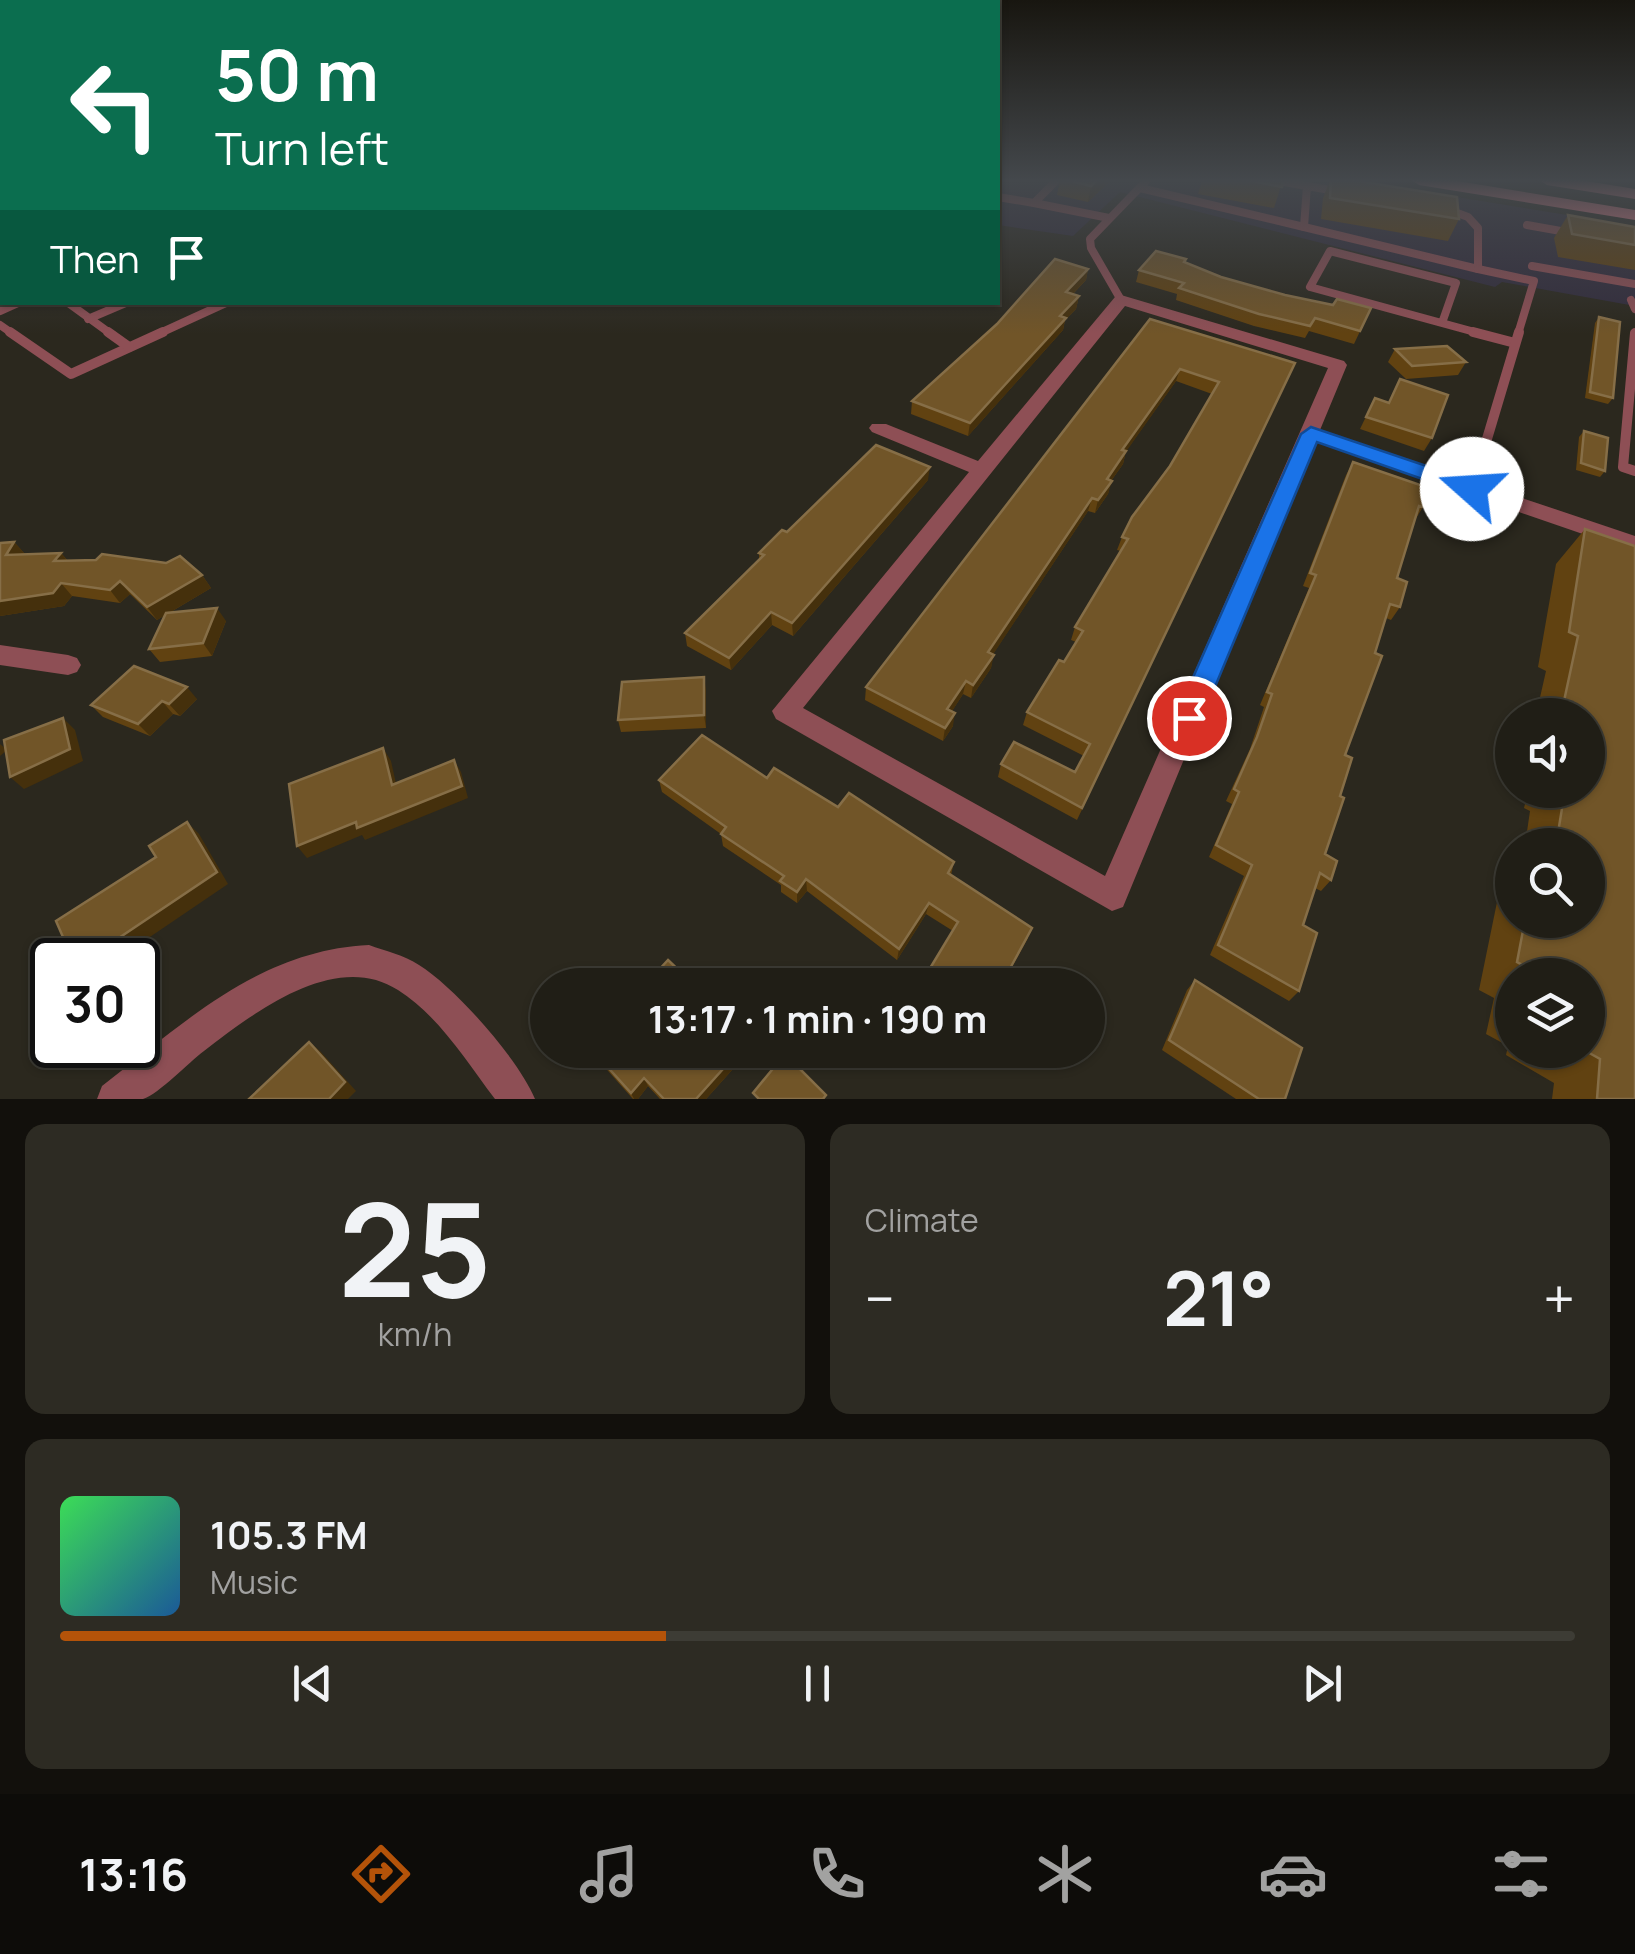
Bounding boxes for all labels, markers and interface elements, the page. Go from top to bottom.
text: 50 m [215,26,379,122]
icon: left [50,40,180,170]
text: Turn left [215,117,389,179]
icon: arrive [159,230,214,285]
text: Then [50,232,139,284]
position arrow [1420,437,1524,541]
pin [1147,676,1232,761]
icon: arrive [1162,691,1217,746]
map controls [1495,698,1605,1068]
button: sound [1495,698,1605,808]
button: search [1495,828,1605,938]
speed limit sign: 30 [30,938,160,1068]
button: layers [1495,958,1605,1068]
text: 13:17 · 1 min · 190 m [648,992,987,1044]
text: 25 [338,1158,492,1336]
text: Climate [865,1198,979,1242]
text: 21° [1163,1246,1275,1349]
text: − [865,1260,895,1336]
text: + [1543,1260,1575,1336]
text: km/h [378,1312,452,1356]
text: 105.3 FM [210,1508,368,1560]
text: Music [210,1560,298,1604]
icon: previous [285,1656,340,1711]
icon: pause [790,1656,845,1711]
icon: next [1295,1656,1350,1711]
icon: directions [346,1839,416,1909]
icon: music [574,1839,644,1909]
icon: phone [802,1839,872,1909]
icon: climate [1030,1839,1100,1909]
icon: car [1258,1839,1328,1909]
icon: filters [1486,1839,1556,1909]
text: 13:16 [79,1843,188,1905]

